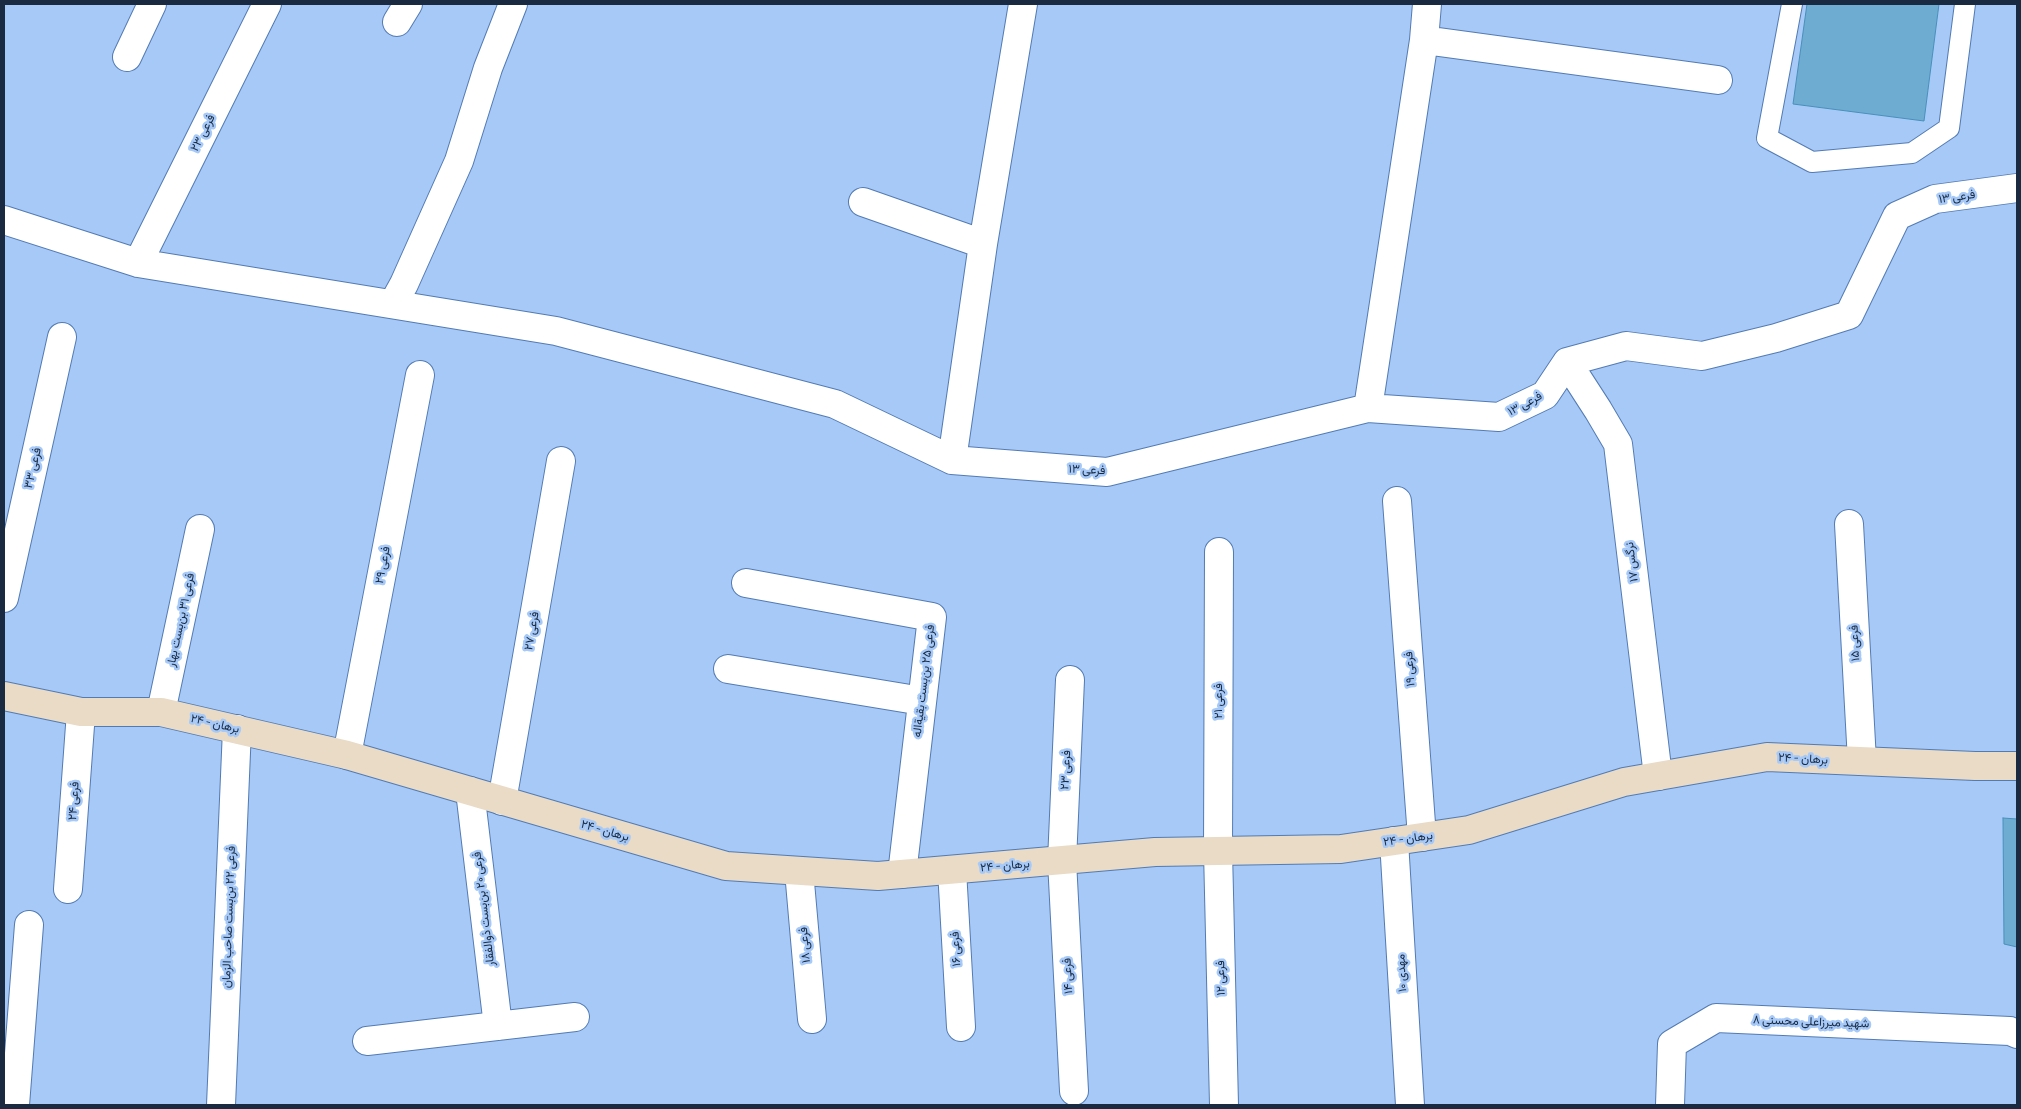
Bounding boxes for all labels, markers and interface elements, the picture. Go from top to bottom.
street label: فرعی ۲۳ [188,112,218,154]
street label: فرعی ۱۳ [1938,187,1976,207]
street label: فرعی ۱۳ [1505,389,1545,419]
street label: فرعی ۳۳ [21,446,45,490]
street label: فرعی ۱۳ [1068,462,1106,478]
street label: ۱۷ نرگس [1622,541,1642,583]
street label: فرعی ۲۹ [372,545,394,585]
street label: فرعی ۳۱ بن‌بست بهار [164,572,198,668]
street label: فرعی ۲۷ [522,611,542,651]
street label: فرعی ۲۵ بن‌بست بقیة‌اله [910,624,938,738]
street label: فرعی ۱۵ [1847,625,1863,661]
street label: فرعی ۱۹ [1402,651,1418,687]
street label: فرعی ۲۱ [1212,683,1226,719]
street label: ۲۴ - برهان [189,711,241,737]
street label: فرعی ۲۳ [1058,750,1074,790]
street label: ۲۴ - برهان [1778,751,1828,767]
street label: فرعی ۲۴ [65,781,83,821]
street label: ۲۴ - برهان [579,817,631,845]
street label: ۲۴ - برهان [1382,828,1434,850]
street label: فرعی ۲۲ بن‌بست صاحب الزمان [219,846,239,988]
street label: فرعی ۲۰ بن‌بست ذوالفقار [470,851,498,967]
street label: ۲۴ - برهان [980,857,1030,875]
street label: فرعی ۱۸ [796,926,814,964]
street label: فرعی ۱۶ [948,931,964,967]
street label: ۱۰ مهدی [1394,954,1410,992]
street label: فرعی ۱۴ [1060,958,1076,994]
street label: فرعی ۱۲ [1213,960,1229,996]
street label: ۸ شهید میرزاعلی محسنی [1753,1013,1869,1031]

